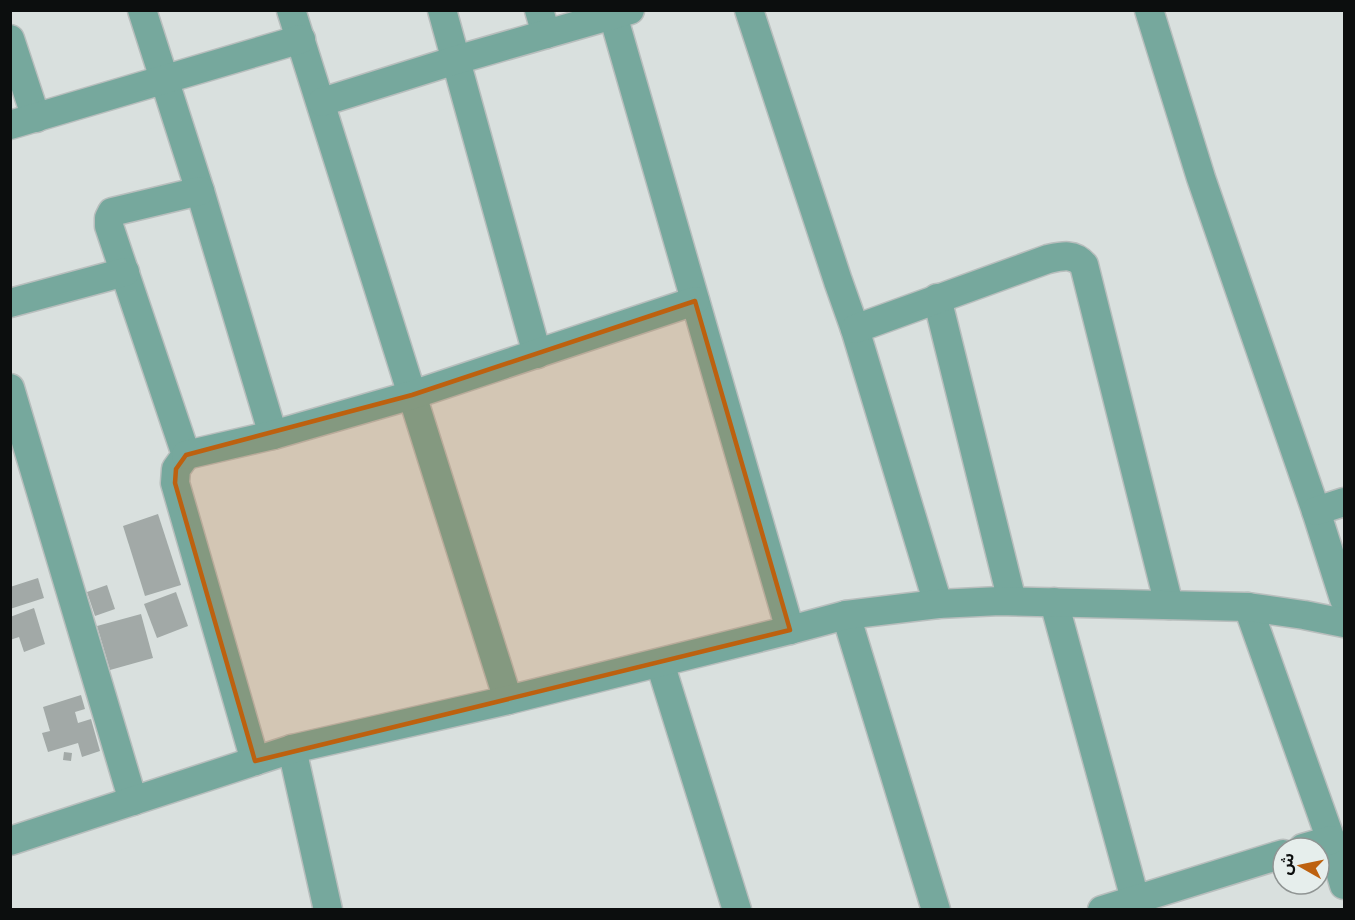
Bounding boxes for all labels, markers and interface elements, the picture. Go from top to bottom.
north arrow [1271,836,1331,896]
text: ش [1276,851,1298,876]

